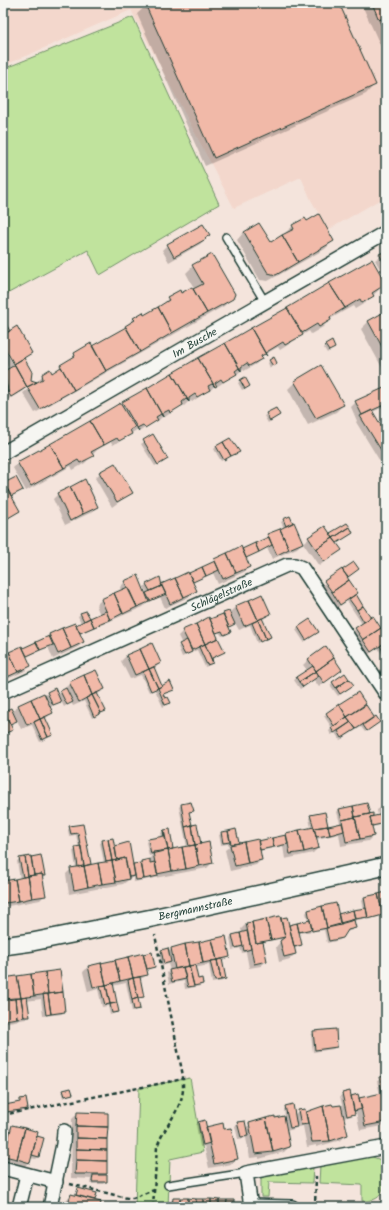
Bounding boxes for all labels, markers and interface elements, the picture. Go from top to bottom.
street label: Im Busche [169,323,221,364]
street label: Schlägelstraße [188,574,256,617]
street label: Bergmannstraße [157,892,234,926]

